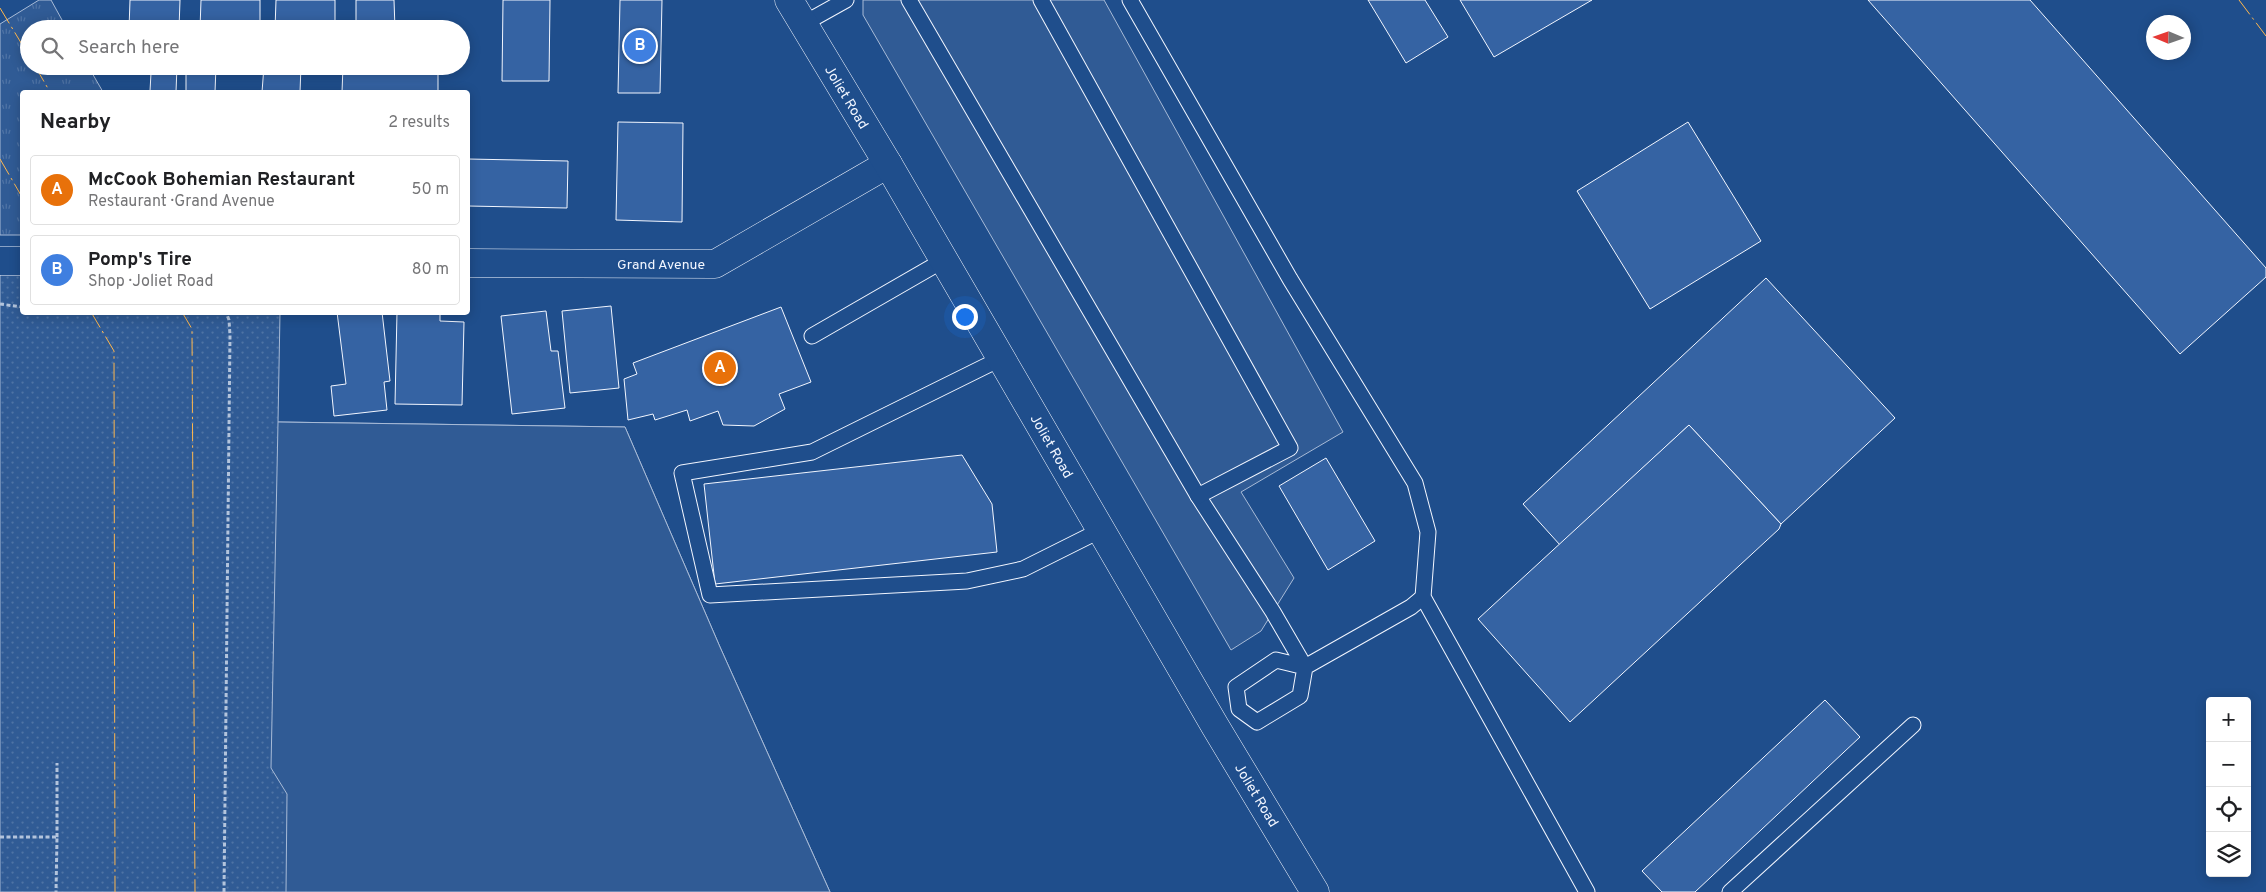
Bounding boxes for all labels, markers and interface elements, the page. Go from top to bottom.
north arrow [2146,15,2191,60]
search box [20,20,470,75]
pin: B [624,27,656,65]
icon: search [38,34,66,62]
text: Search here [78,36,180,60]
street label: Joliet Road [820,63,871,133]
text: Nearby [40,109,111,136]
text: 2 results [388,113,450,133]
text: McCook Bohemian Restaurant [88,168,355,192]
text: A [51,180,63,200]
text: 50 m [412,180,449,200]
text: Restaurant · Grand Avenue [88,192,275,212]
text: Pomp's Tire [88,248,192,272]
street label: Grand Avenue [617,257,705,274]
text: B [51,260,63,280]
text: 80 m [412,260,449,280]
text: Shop · Joliet Road [88,272,213,292]
your location [952,304,978,330]
pin: A [704,349,736,387]
street label: Joliet Road [1026,412,1076,482]
map controls [2206,697,2251,877]
button: + [2206,697,2251,742]
button: − [2206,742,2251,787]
street label: Joliet Road [1230,761,1281,831]
button: locate [2206,787,2251,832]
button: layers [2206,832,2251,877]

